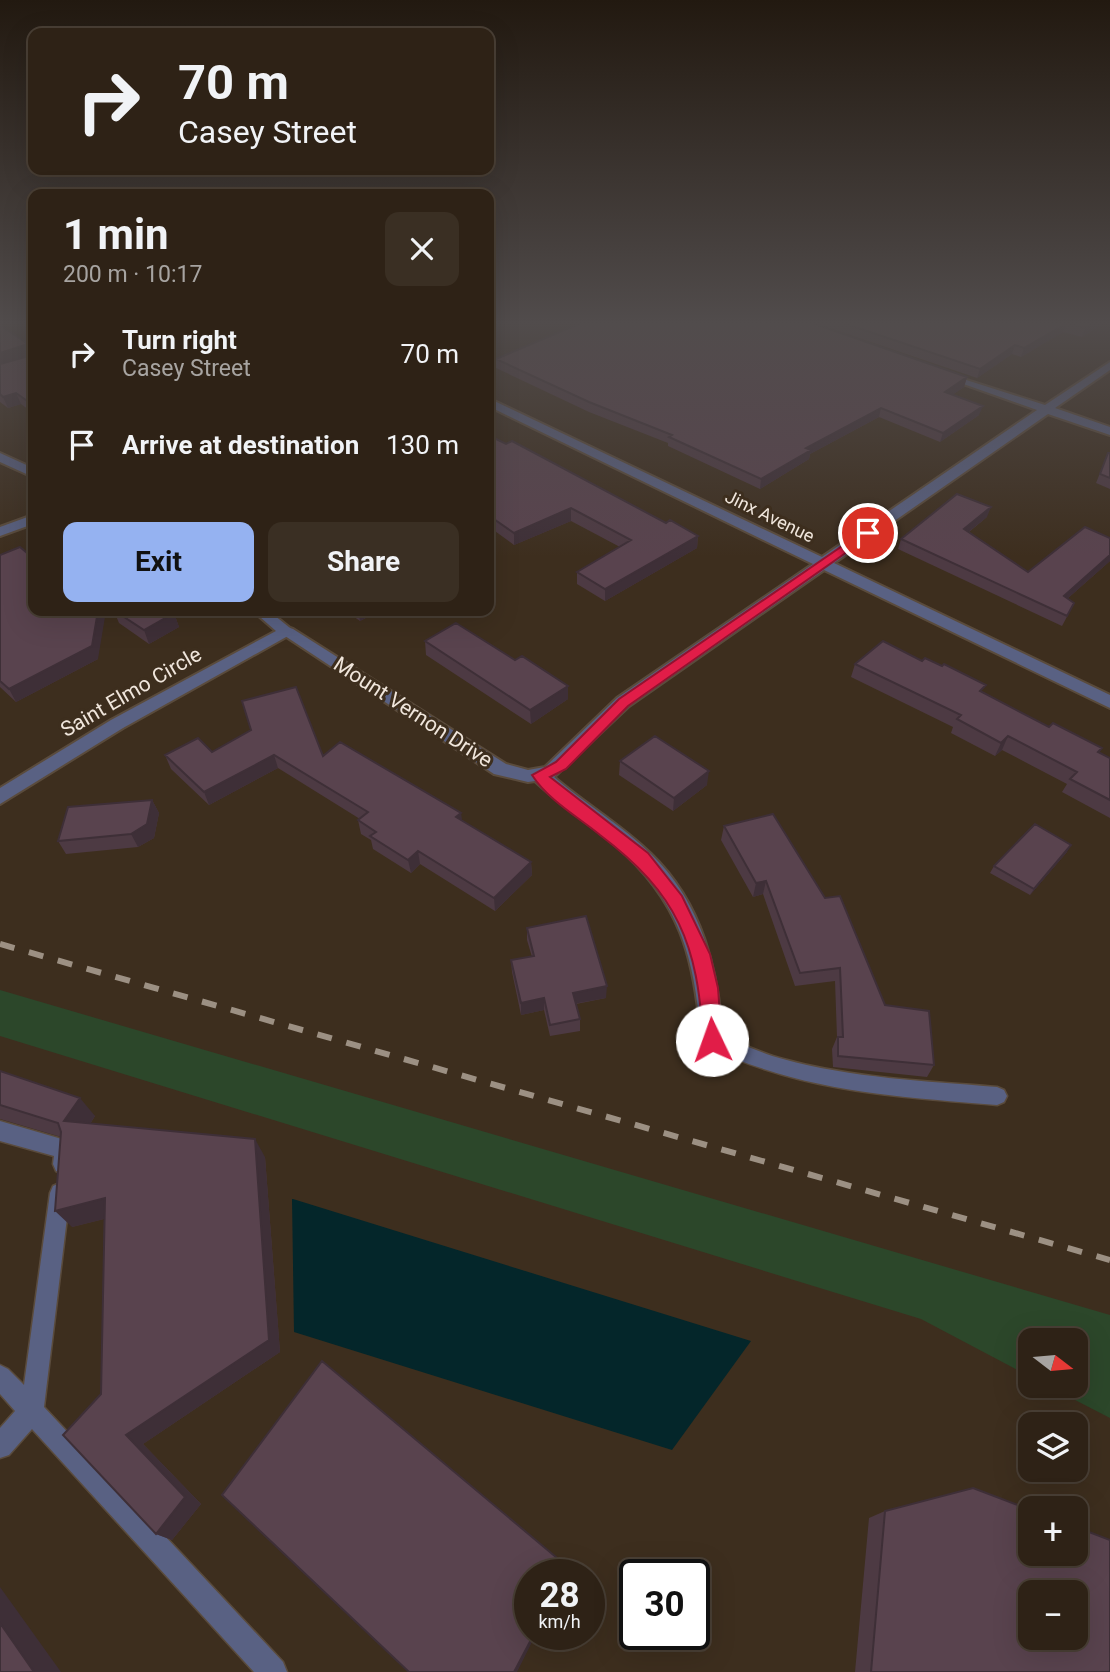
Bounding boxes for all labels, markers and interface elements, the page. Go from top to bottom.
text: 70 m [178,54,289,111]
icon: right [63,56,154,147]
text: Casey Street [178,113,357,151]
text: 1 min [63,210,169,259]
button: close [385,212,459,286]
text: 200 m · 10:17 [63,261,202,288]
text: Turn right [122,325,237,355]
icon: right [63,335,101,373]
text: 70 m [401,339,459,369]
text: Casey Street [122,355,251,382]
icon: arrive [63,426,101,464]
text: Arrive at destination [122,430,359,460]
text: 130 m [386,430,459,460]
street label: Jinx Avenue [722,485,818,547]
pin [838,503,898,563]
icon: arrive [849,514,887,552]
button: Exit [63,522,254,602]
button: Share [268,522,459,602]
street label: Saint Elmo Circle [56,642,206,742]
street label: Mount Vernon Drive [329,652,497,772]
position arrow [675,1003,749,1077]
north arrow [1018,1328,1088,1398]
map controls [1018,1328,1088,1650]
button: layers [1018,1412,1088,1482]
button: + [1018,1496,1088,1566]
speed limit sign: 30 [619,1559,710,1650]
text: 28 [539,1575,580,1616]
button: − [1018,1580,1088,1650]
text: km/h [538,1611,581,1632]

